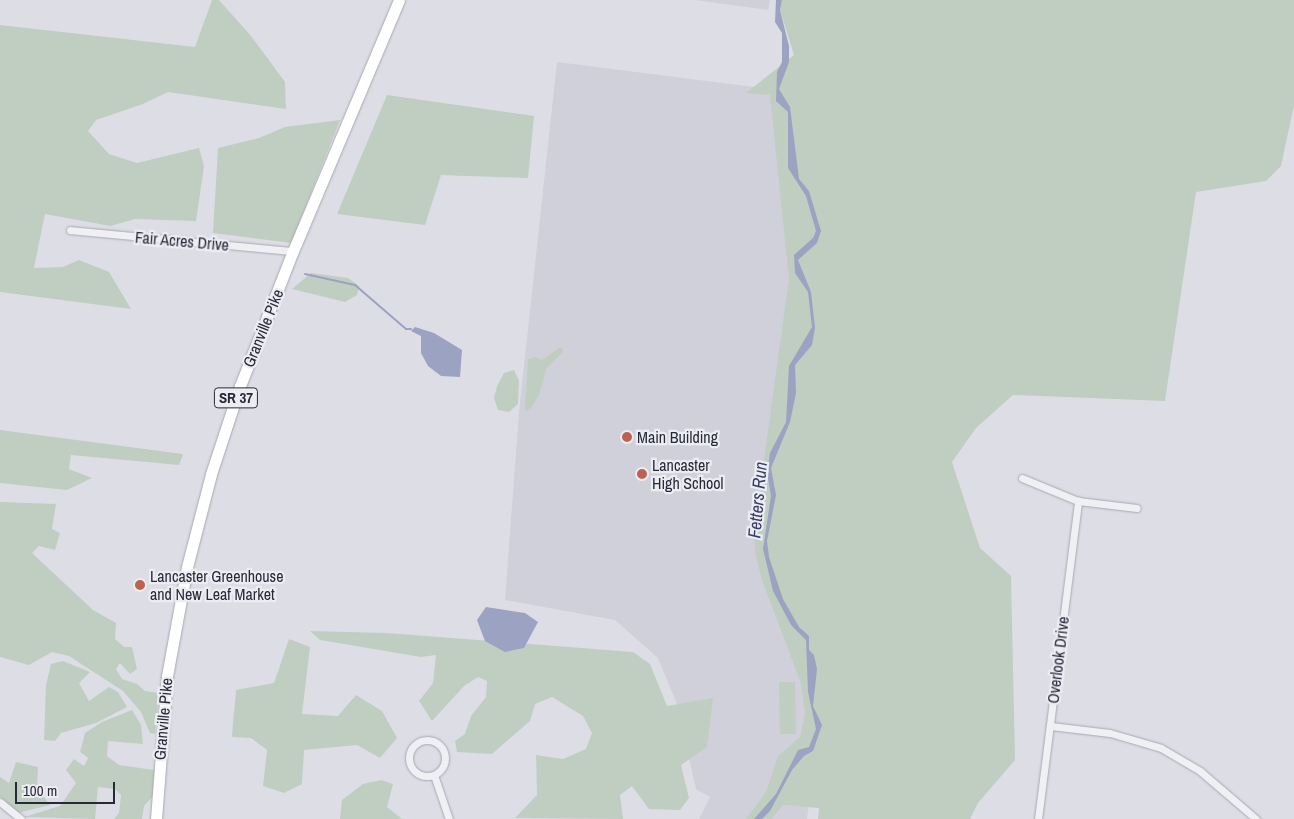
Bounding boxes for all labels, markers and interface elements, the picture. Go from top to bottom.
street label: Fair Acres Drive [134,227,230,255]
street label: Granville Pike [239,286,287,370]
road number: SR 37 [214,386,258,410]
place label: Main Building [637,427,718,447]
marker: Main Building [621,431,633,443]
place label: Lancaster High School [652,455,723,493]
water label: Fetters Run [744,461,772,539]
marker: Lancaster High School [636,468,648,480]
place label: Lancaster Greenhouse and New Leaf Market [150,566,283,604]
marker: Lancaster Greenhouse and New Leaf Market [134,579,146,591]
street label: Overlook Drive [1043,615,1073,705]
street label: Granville Pike [150,677,176,761]
scale bar [18,772,118,804]
text: 100 m [23,780,57,801]

